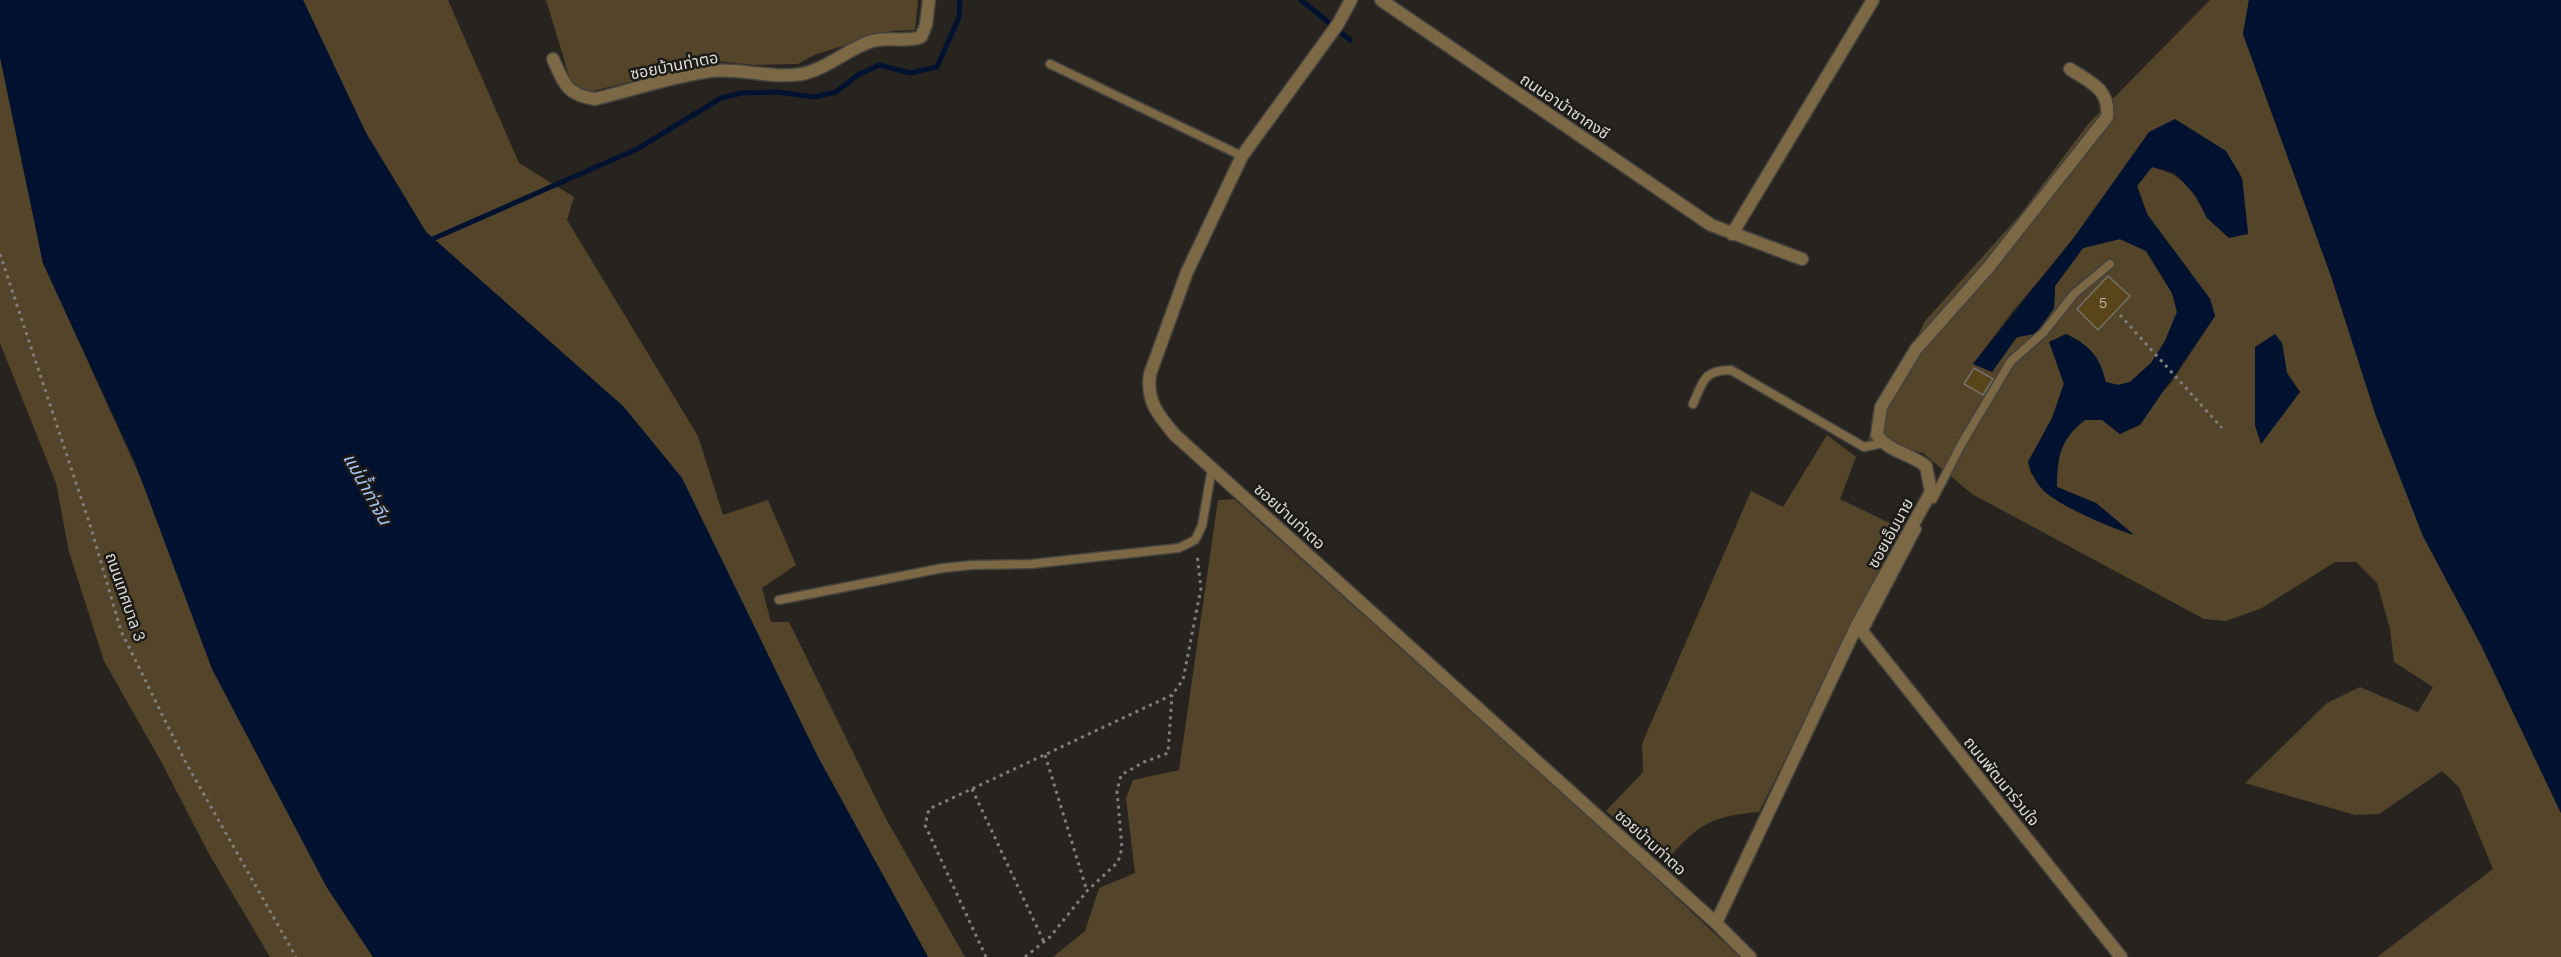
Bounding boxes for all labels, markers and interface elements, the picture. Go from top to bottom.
street label: ซอยบ้านท่าตอ [628,47,720,84]
street label: ถนนอาม้าซากงซี [1516,69,1614,144]
house number: 5 [2099,294,2107,312]
water label: แม่น้ำท่าจีน [337,448,398,530]
street label: ซอยบ้านท่าตอ [1250,479,1330,554]
street label: ซอยเอ็มนาย [1863,494,1918,572]
street label: ถนนเทศบาล 3 [100,550,151,644]
street label: ถนนพัฒนาร่วมใจ [1959,732,2044,830]
street label: ซอยบ้านท่าตอ [1611,805,1691,880]

